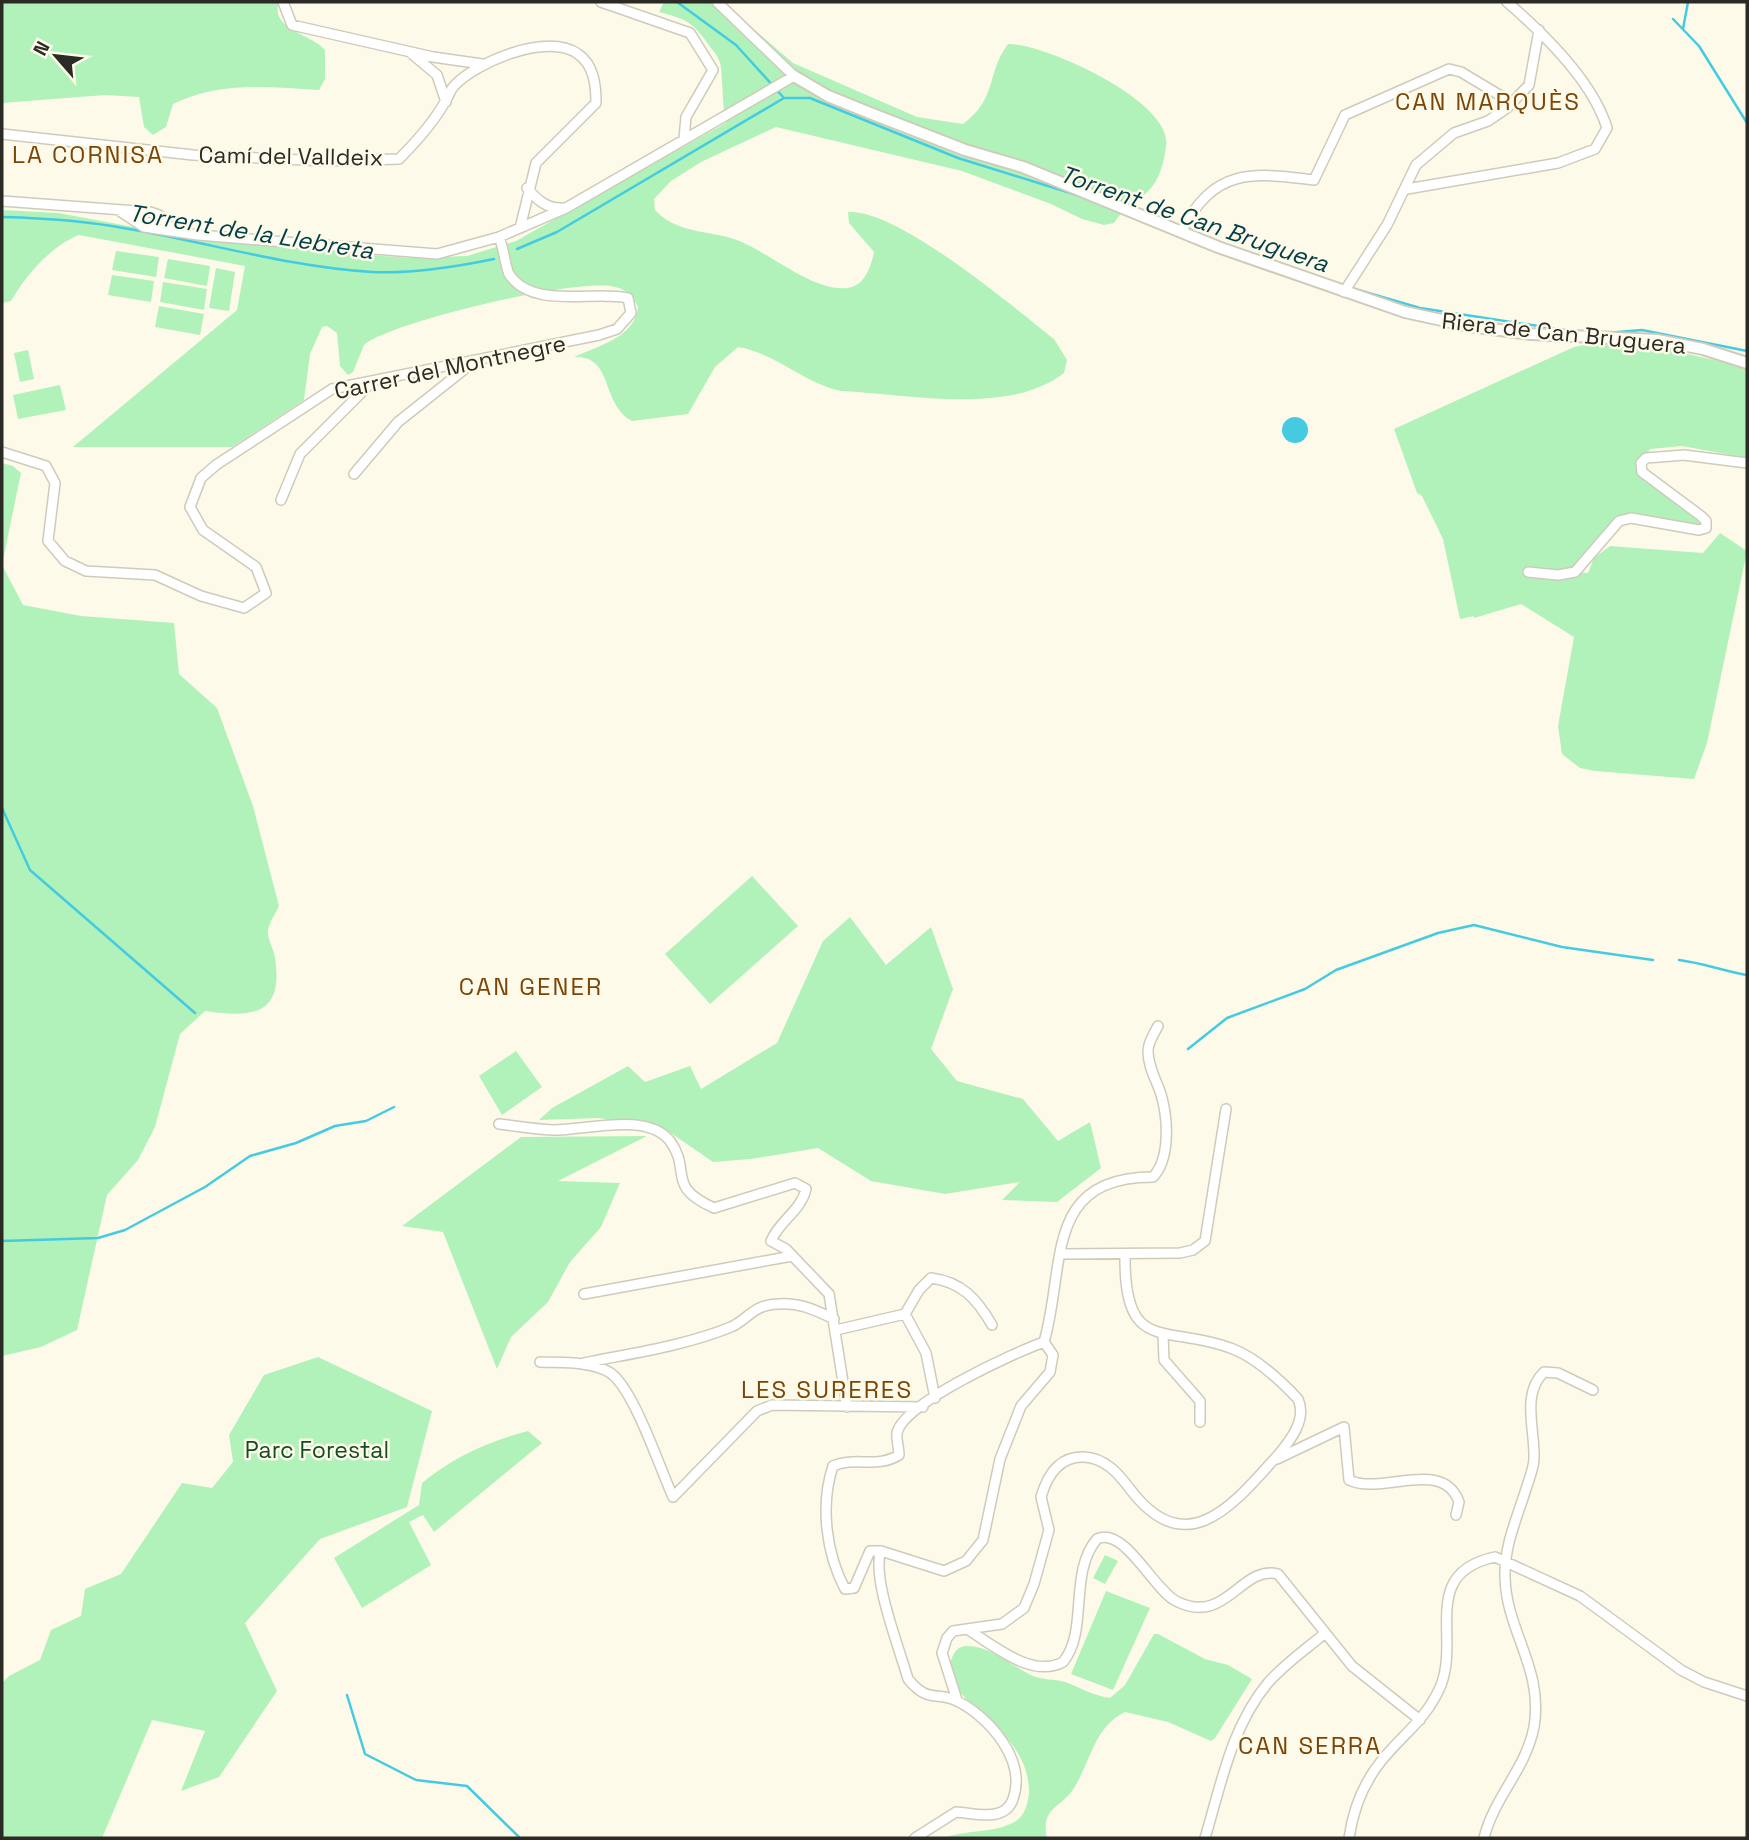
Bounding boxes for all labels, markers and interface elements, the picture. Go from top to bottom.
north arrow [21,21,91,91]
text: N [27,37,55,60]
district label: CAN MARQUÈS [1395,86,1581,117]
district label: LA CORNISA [12,139,164,170]
street label: Camí del Valldeix [198,139,384,173]
water label: Torrent de Can Bruguera [1056,158,1333,279]
water label: Torrent de la Llebreta [126,197,376,266]
street label: Riera de Can Bruguera [1440,305,1688,361]
street label: Carrer del Montnegre [331,328,569,406]
district label: CAN GENER [459,971,603,1002]
district label: LES SURERES [741,1374,913,1405]
park label: Parc Forestal [245,1435,389,1465]
district label: CAN SERRA [1238,1730,1382,1761]

